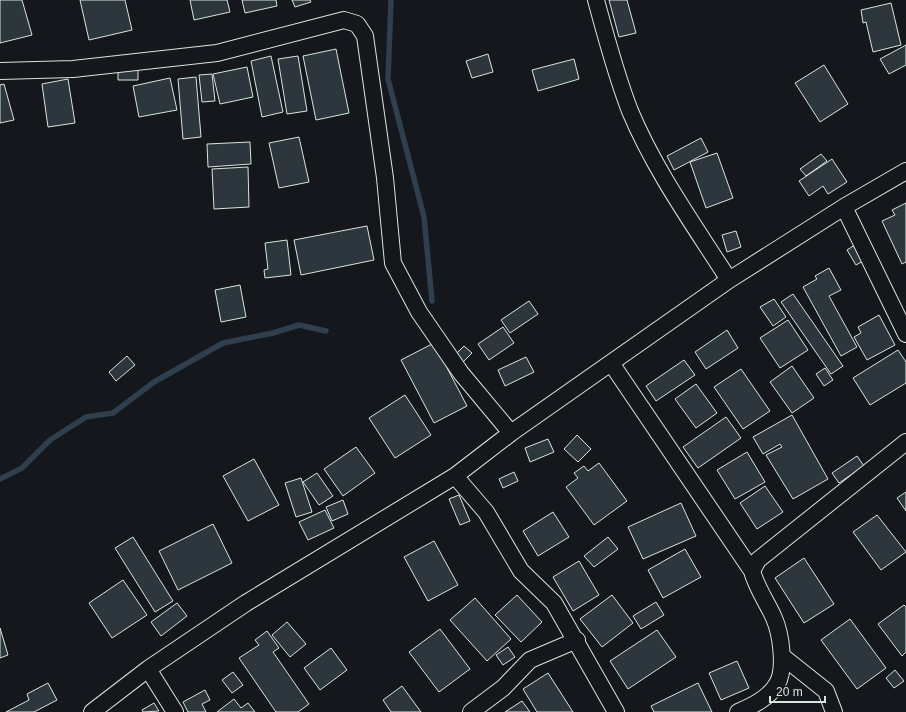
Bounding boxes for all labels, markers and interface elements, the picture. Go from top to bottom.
scale bar [770,678,825,704]
text: 20 m [776,685,803,699]

